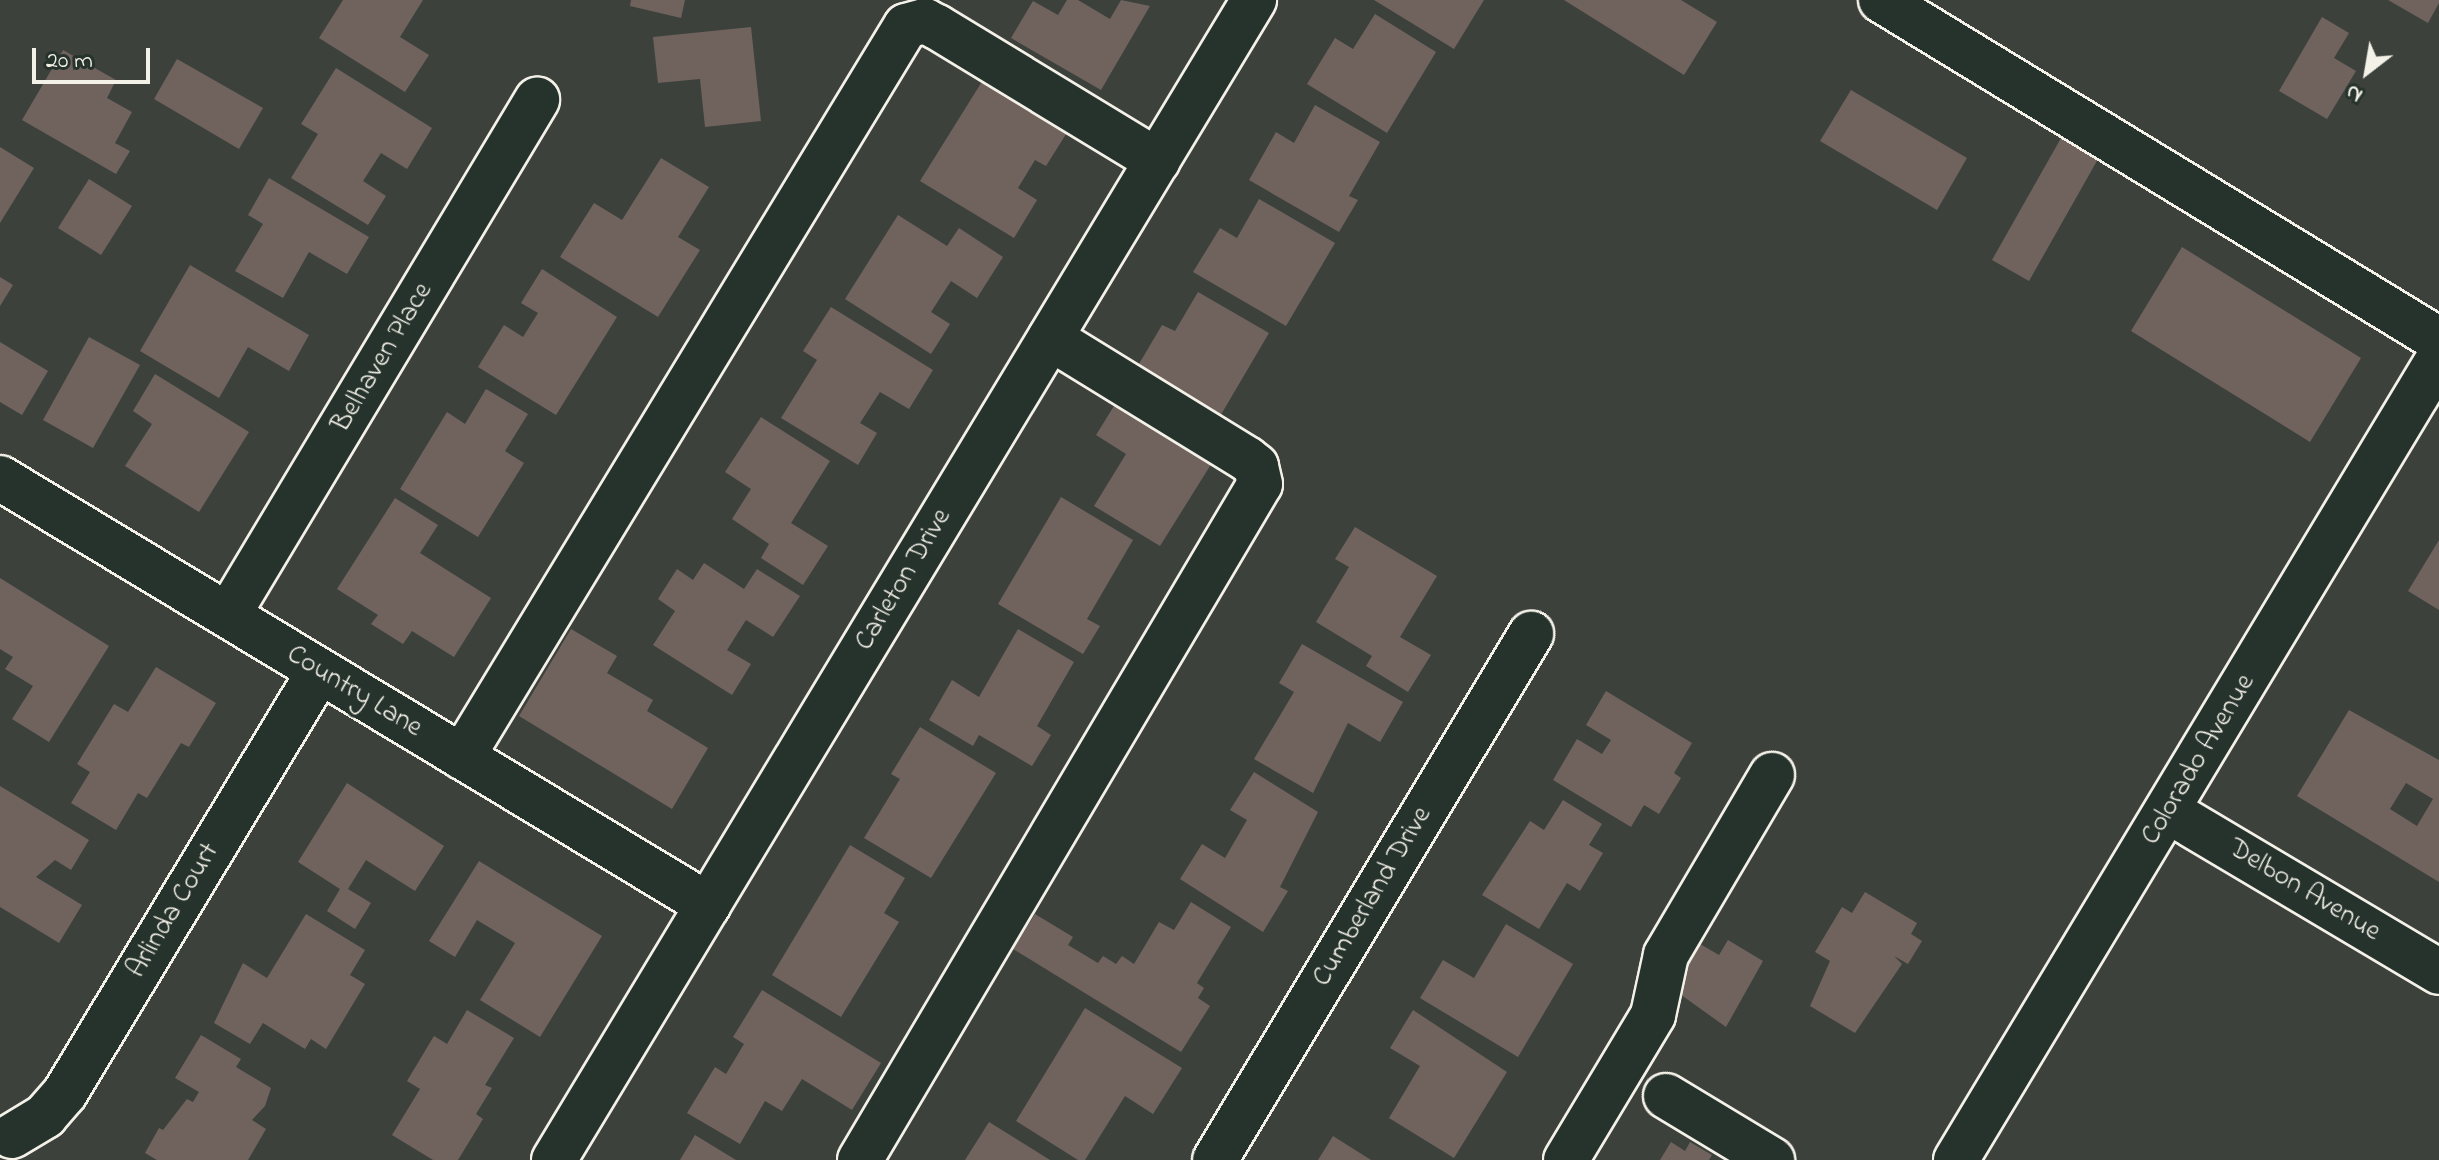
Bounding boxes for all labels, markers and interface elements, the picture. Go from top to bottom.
scale bar [36,32,154,82]
north arrow [2327,32,2407,112]
text: 20 m [46,44,93,79]
text: N [2340,75,2369,110]
street label: Belhaven Place [325,277,441,439]
street label: Carleton Drive [848,503,960,657]
street label: Country Lane [280,638,428,746]
street label: Colorado Avenue [2135,669,2263,851]
street label: Cumberland Drive [1306,801,1440,993]
street label: Delbon Avenue [2222,832,2386,950]
street label: Arlinda Court [121,838,227,984]

